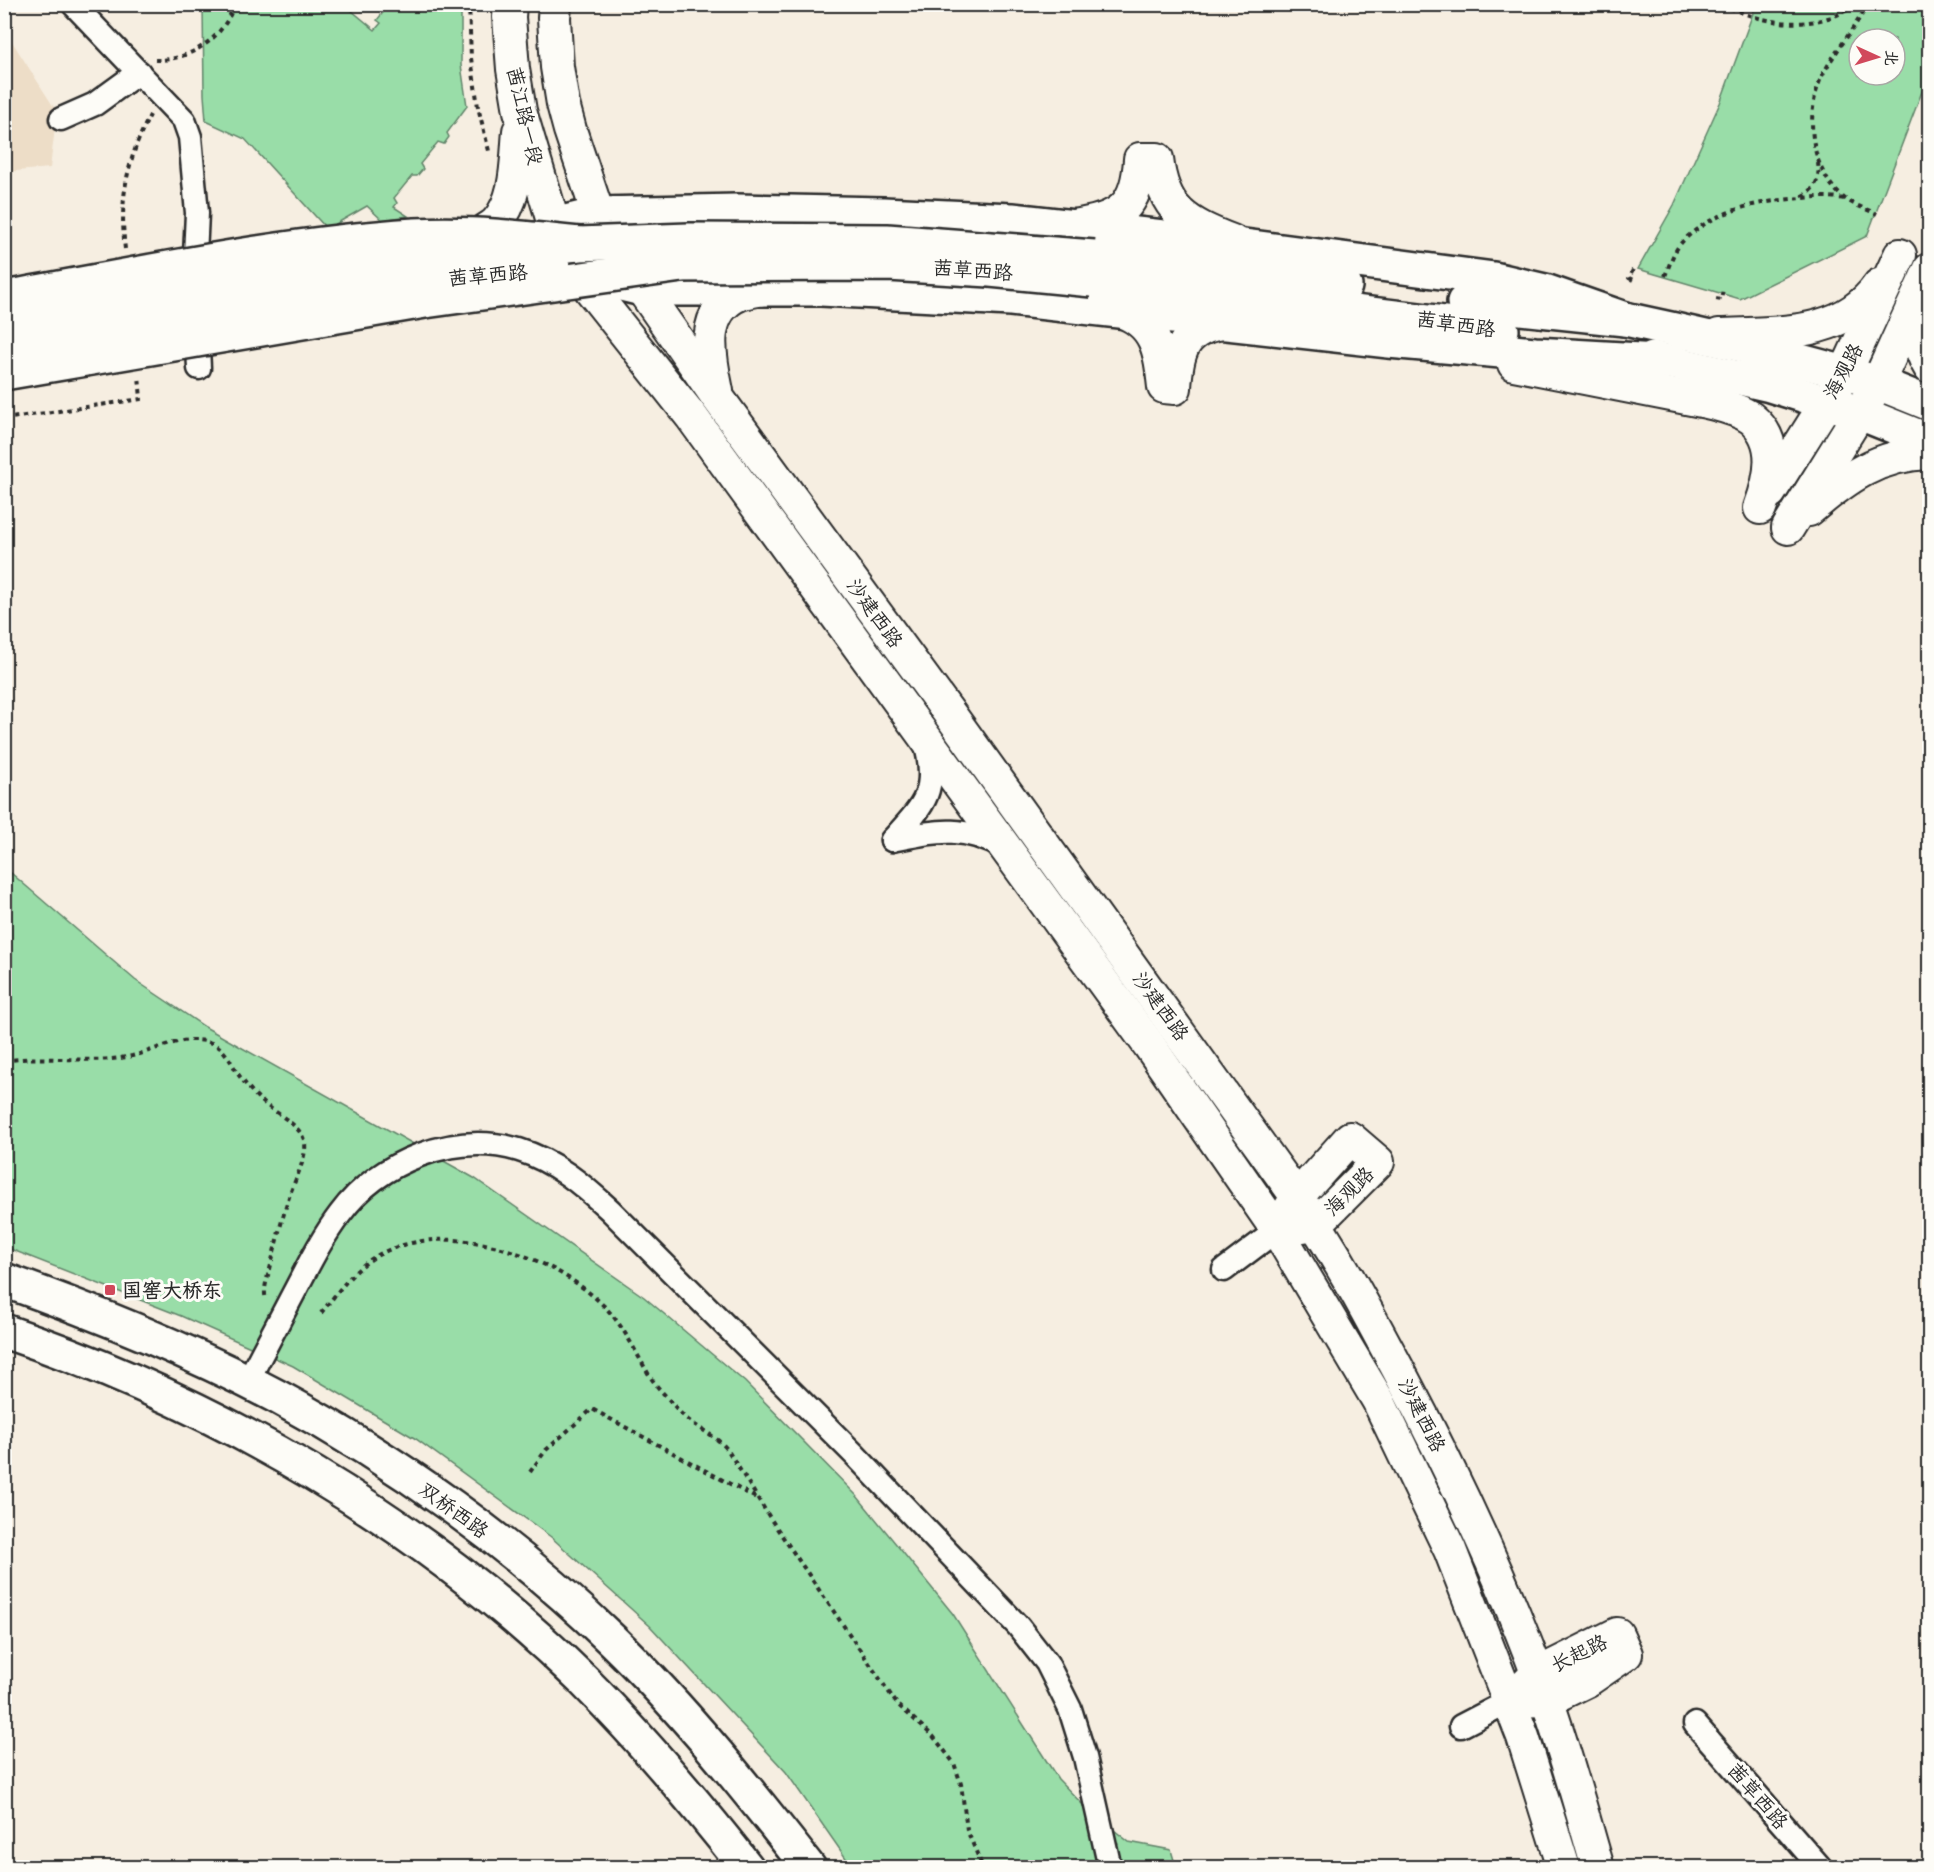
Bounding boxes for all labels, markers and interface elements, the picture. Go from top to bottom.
north arrow [1847,27,1907,87]
text: 北 [1876,49,1906,67]
street label: 茜江路一段 [496,63,553,169]
street label: 茜草西路 [932,250,1015,291]
street label: 茜草西路 [447,254,530,296]
street label: 茜草西路 [1414,302,1499,348]
street label: 海观路 [1814,336,1873,406]
street label: 沙建西路 [837,571,913,657]
street label: 沙建西路 [1123,964,1199,1050]
street label: 海观路 [1316,1157,1384,1225]
place label: 国窖大桥东 [122,1273,222,1308]
marker: 国窖大桥东 [103,1283,117,1297]
street label: 沙建西路 [1388,1372,1456,1460]
street label: 双桥西路 [411,1473,497,1549]
street label: 长起路 [1545,1624,1615,1682]
street label: 茜草西路 [1718,1755,1798,1839]

